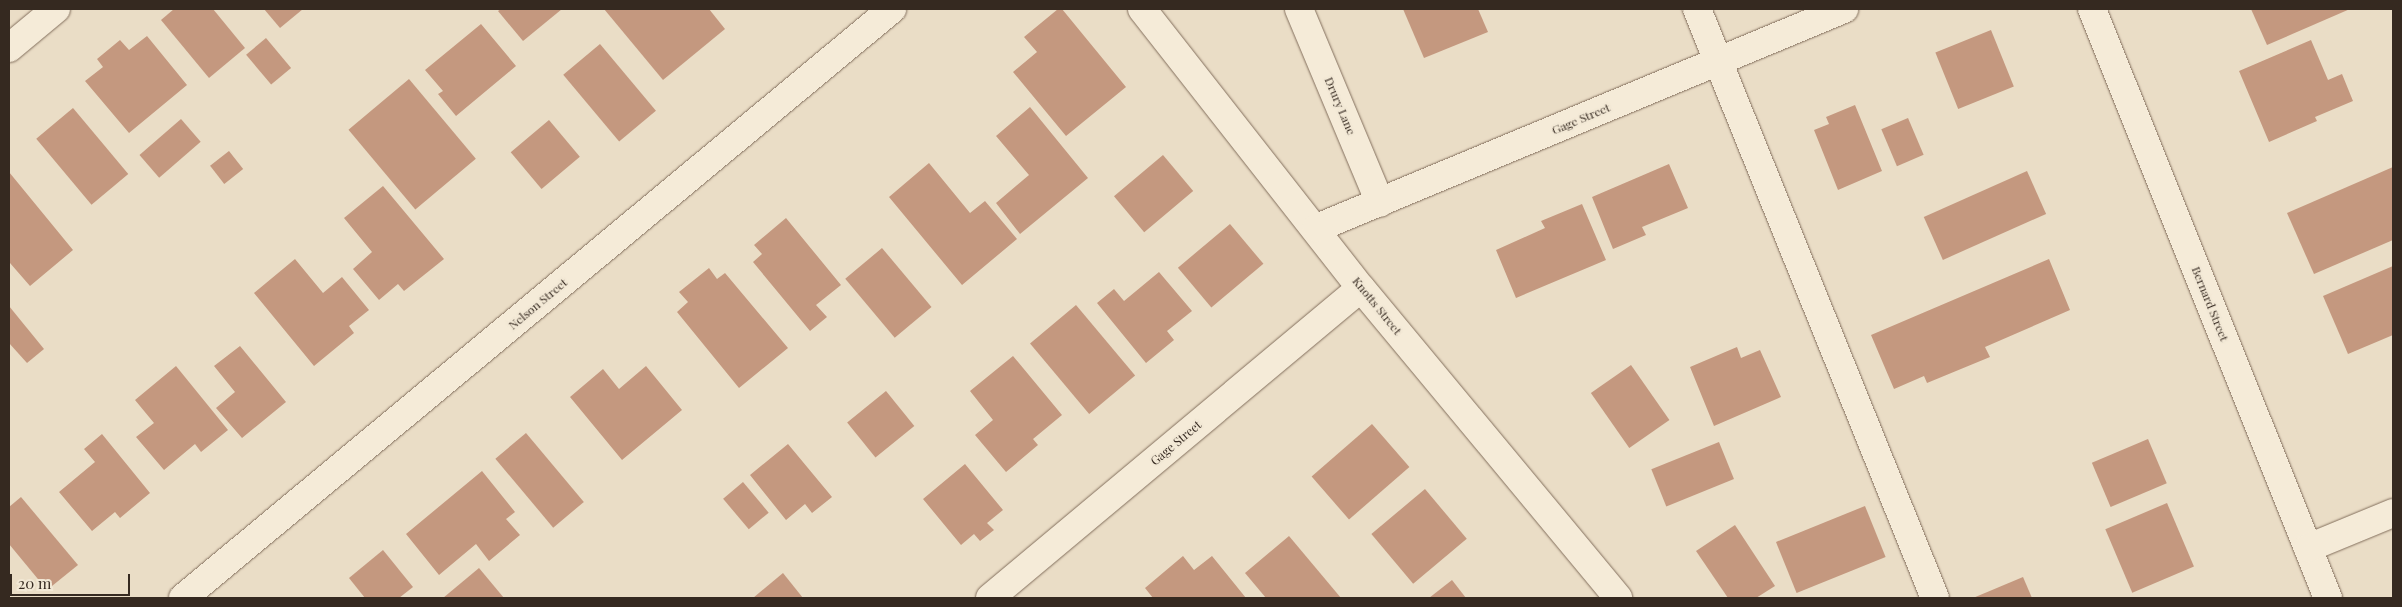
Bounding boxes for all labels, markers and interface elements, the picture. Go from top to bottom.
street label: Drury Lane [1321,75,1359,137]
street label: Gage Street [1550,100,1612,138]
street label: Bernard Street [2188,265,2232,343]
street label: Knotts Street [1349,274,1405,338]
street label: Nelson Street [506,275,570,333]
street label: Gage Street [1148,418,1204,468]
scale bar [12,564,132,596]
text: 20 m [18,573,51,593]

